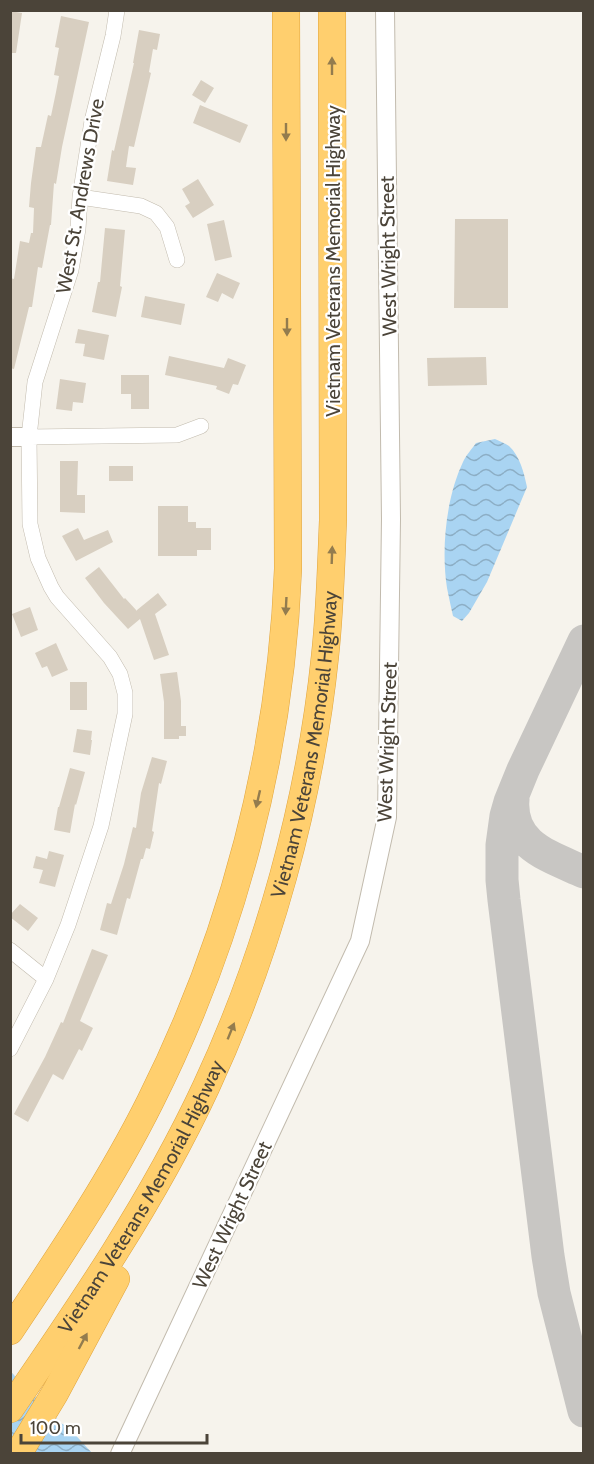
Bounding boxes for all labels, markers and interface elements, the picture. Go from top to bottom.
one-way arrow [327,57,337,76]
street label: West St. Andrews Drive [51,97,109,295]
street label: Vietnam Veterans Memorial Highway [321,105,345,417]
one-way arrow [281,122,291,141]
street label: West Wright Street [375,176,401,336]
one-way arrow [282,317,292,336]
one-way arrow [327,546,336,565]
street label: Vietnam Veterans Memorial Highway [266,590,342,901]
one-way arrow [282,596,291,615]
street label: West Wright Street [372,661,402,822]
one-way arrow [252,789,262,808]
one-way arrow [226,1022,236,1040]
street label: Vietnam Veterans Memorial Highway [53,1056,229,1338]
street label: West Wright Street [187,1137,277,1293]
one-way arrow [78,1332,88,1349]
scale bar [21,1407,207,1445]
text: 100 m [30,1417,81,1439]

